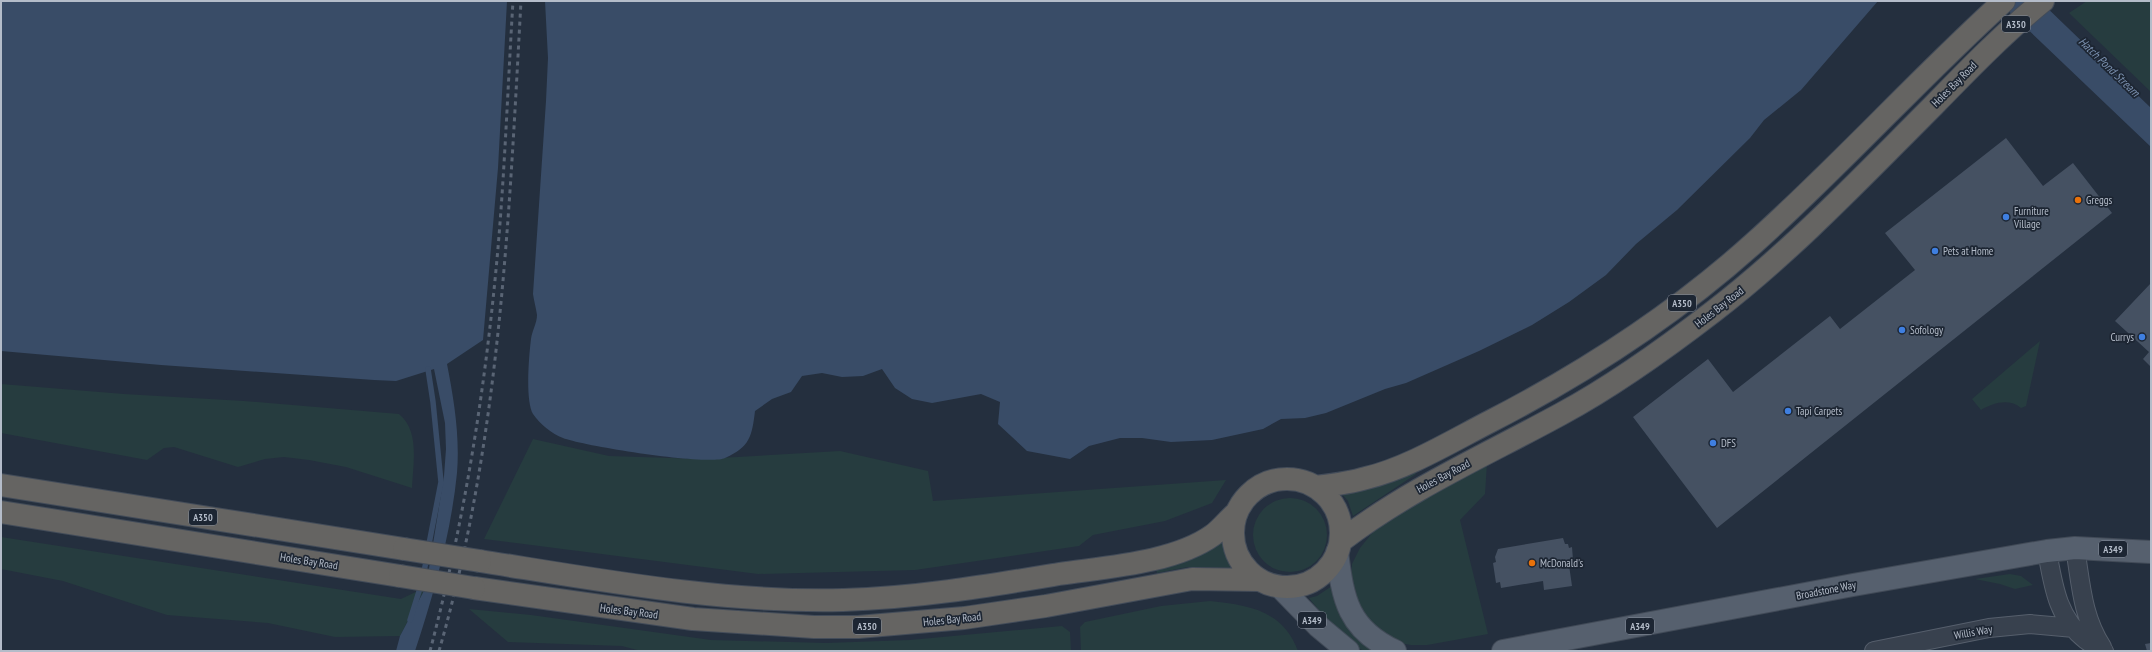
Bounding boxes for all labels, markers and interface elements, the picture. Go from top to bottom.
road number: A350 [2002,16,2030,32]
water label: Hatch Pond Stream [2076,34,2144,100]
street label: Holes Bay Road [1928,58,1980,110]
place label: Greggs [2086,193,2112,207]
marker: Greggs [2073,195,2083,205]
place label: Furniture Village [2013,204,2049,231]
marker: Furniture Village [2001,212,2011,222]
place label: Pets at Home [1943,244,1994,258]
marker: Pets at Home [1930,246,1940,256]
street label: Holes Bay Road [1692,283,1746,330]
road number: A350 [1668,295,1696,311]
place label: Sofology [1910,323,1944,337]
marker: Sofology [1897,325,1907,335]
place label: Currys [2110,330,2134,344]
marker: Currys [2137,332,2147,342]
place label: Tapi Carpets [1796,404,1843,418]
marker: Tapi Carpets [1783,406,1793,416]
place label: DFS [1721,436,1736,450]
marker: DFS [1708,438,1718,448]
street label: Holes Bay Road [1414,456,1472,496]
road number: A350 [189,509,217,525]
road number: A349 [2099,541,2127,557]
street label: Holes Bay Road [279,550,339,573]
place label: McDonald's [1540,556,1583,570]
marker: McDonald's [1527,558,1537,568]
street label: Broadstone Way [1795,577,1858,603]
street label: Holes Bay Road [599,600,659,622]
street label: Holes Bay Road [922,609,982,629]
road number: A349 [1298,612,1326,628]
road number: A350 [853,618,881,634]
road number: A349 [1626,618,1654,634]
street label: Willis Way [1953,622,1994,642]

